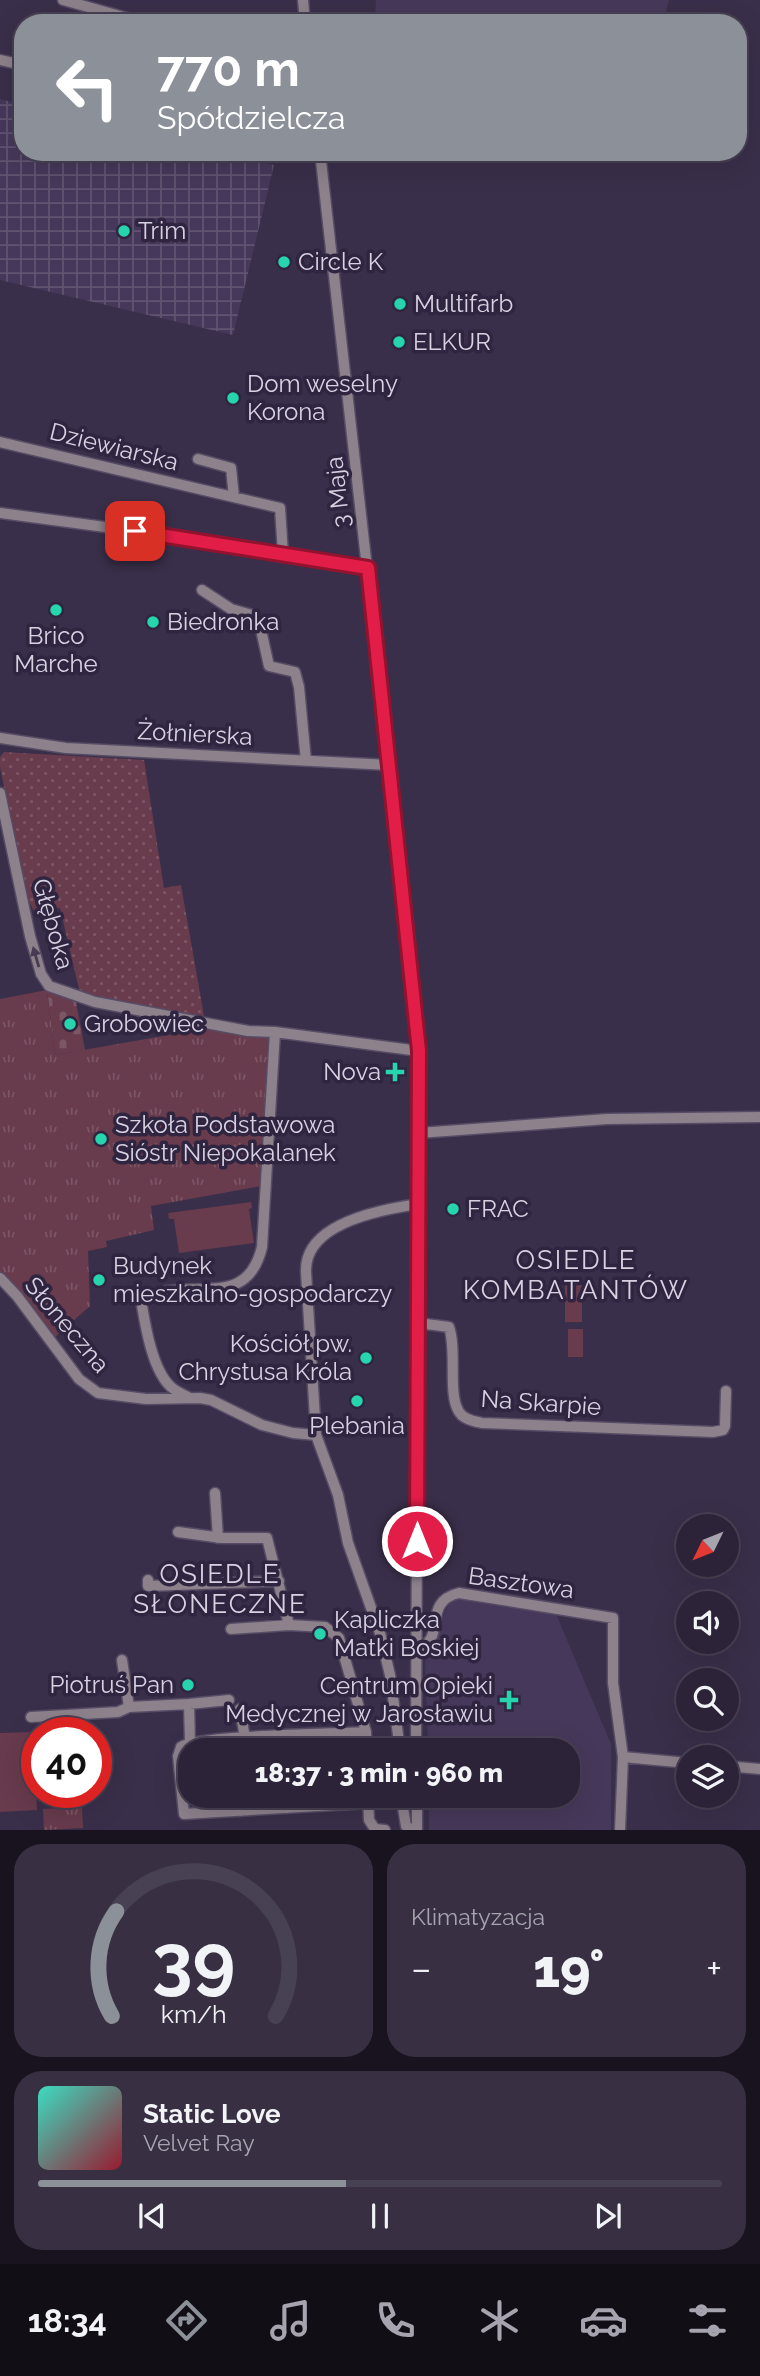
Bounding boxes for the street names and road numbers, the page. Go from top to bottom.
street label: Dziewiarska [47,417,181,476]
street label: 3 Maja [319,455,356,529]
street label: Żołnierska [137,716,253,751]
street label: Głęboka [27,875,80,973]
street label: Słoneczna [19,1271,116,1378]
street label: Na Skarpie [480,1384,602,1421]
street label: Basztowa [466,1561,576,1604]

